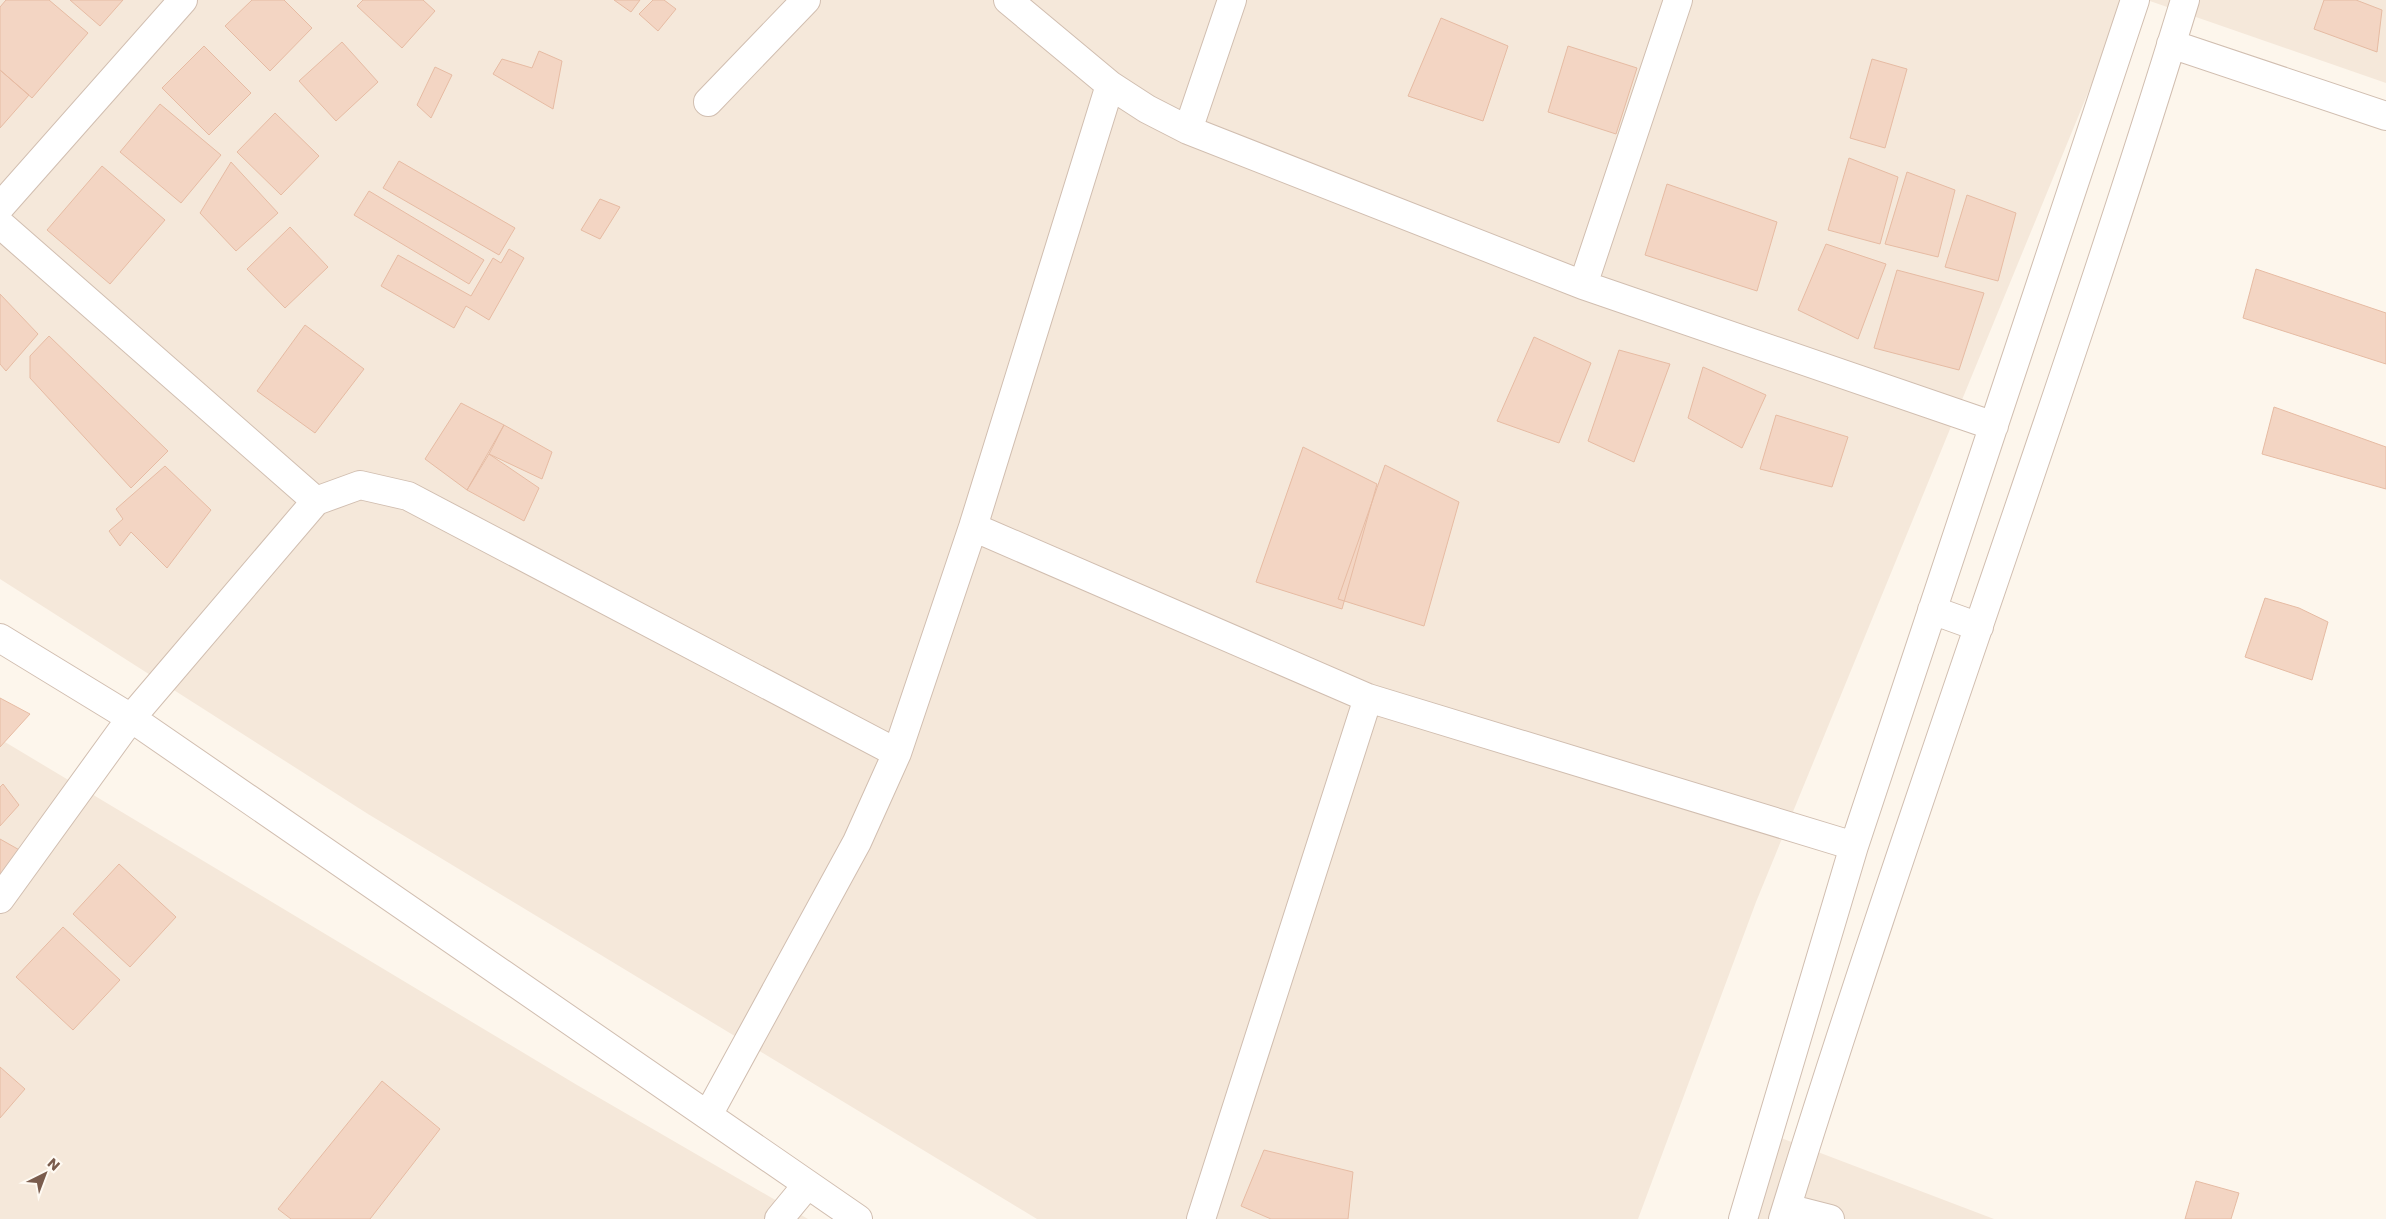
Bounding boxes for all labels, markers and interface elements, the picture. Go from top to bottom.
north arrow [20,1149,70,1199]
text: N [43,1153,64,1175]

